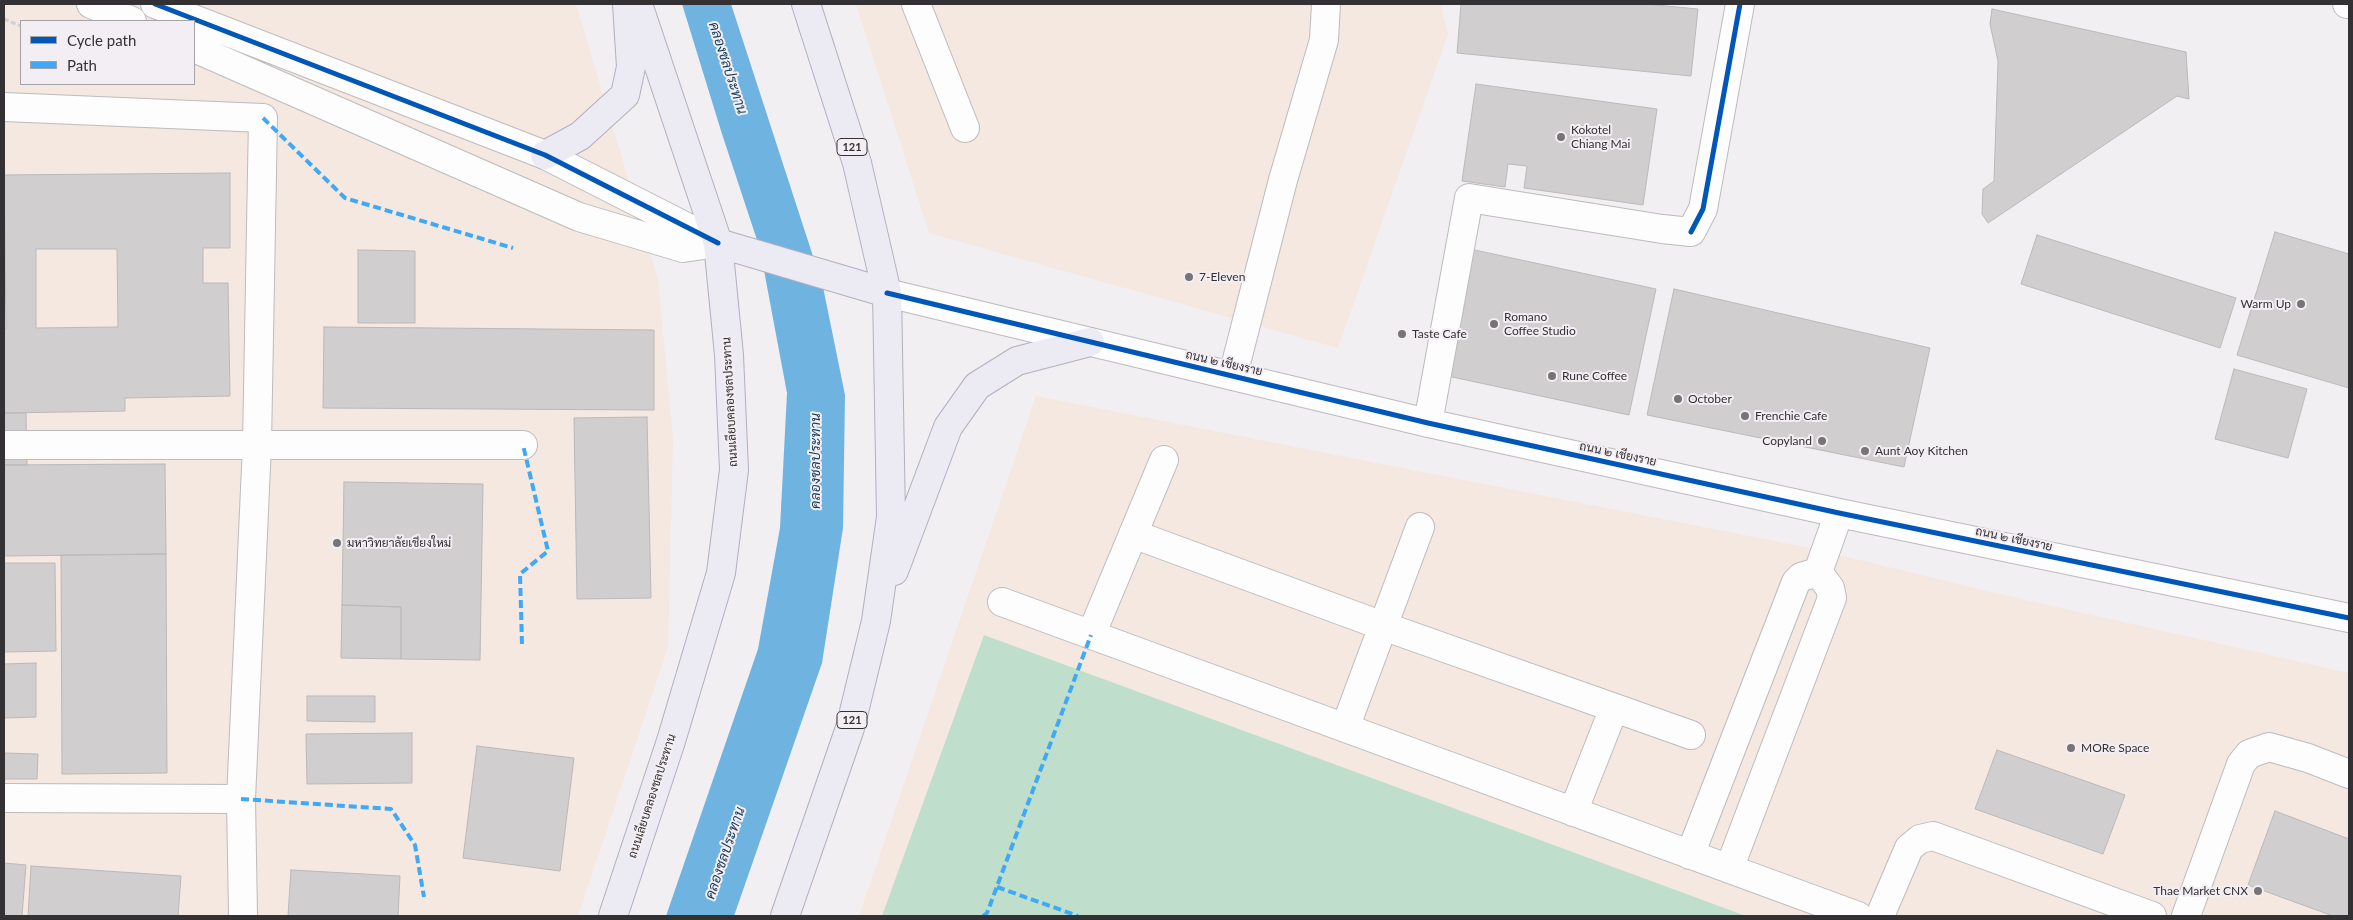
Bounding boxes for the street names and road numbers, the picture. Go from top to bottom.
road number: 121 [837,138,867,156]
street label: ถนนเลียบคลองชลประทาน [719,337,741,467]
street label: ถนน ๒ เชียงราย [1184,347,1264,379]
street label: ถนน ๒ เชียงราย [1578,439,1658,469]
street label: ถนน ๒ เชียงราย [1974,524,2054,554]
road number: 121 [837,712,867,728]
street label: ถนนเลียบคลองชลประทาน [625,732,679,860]

